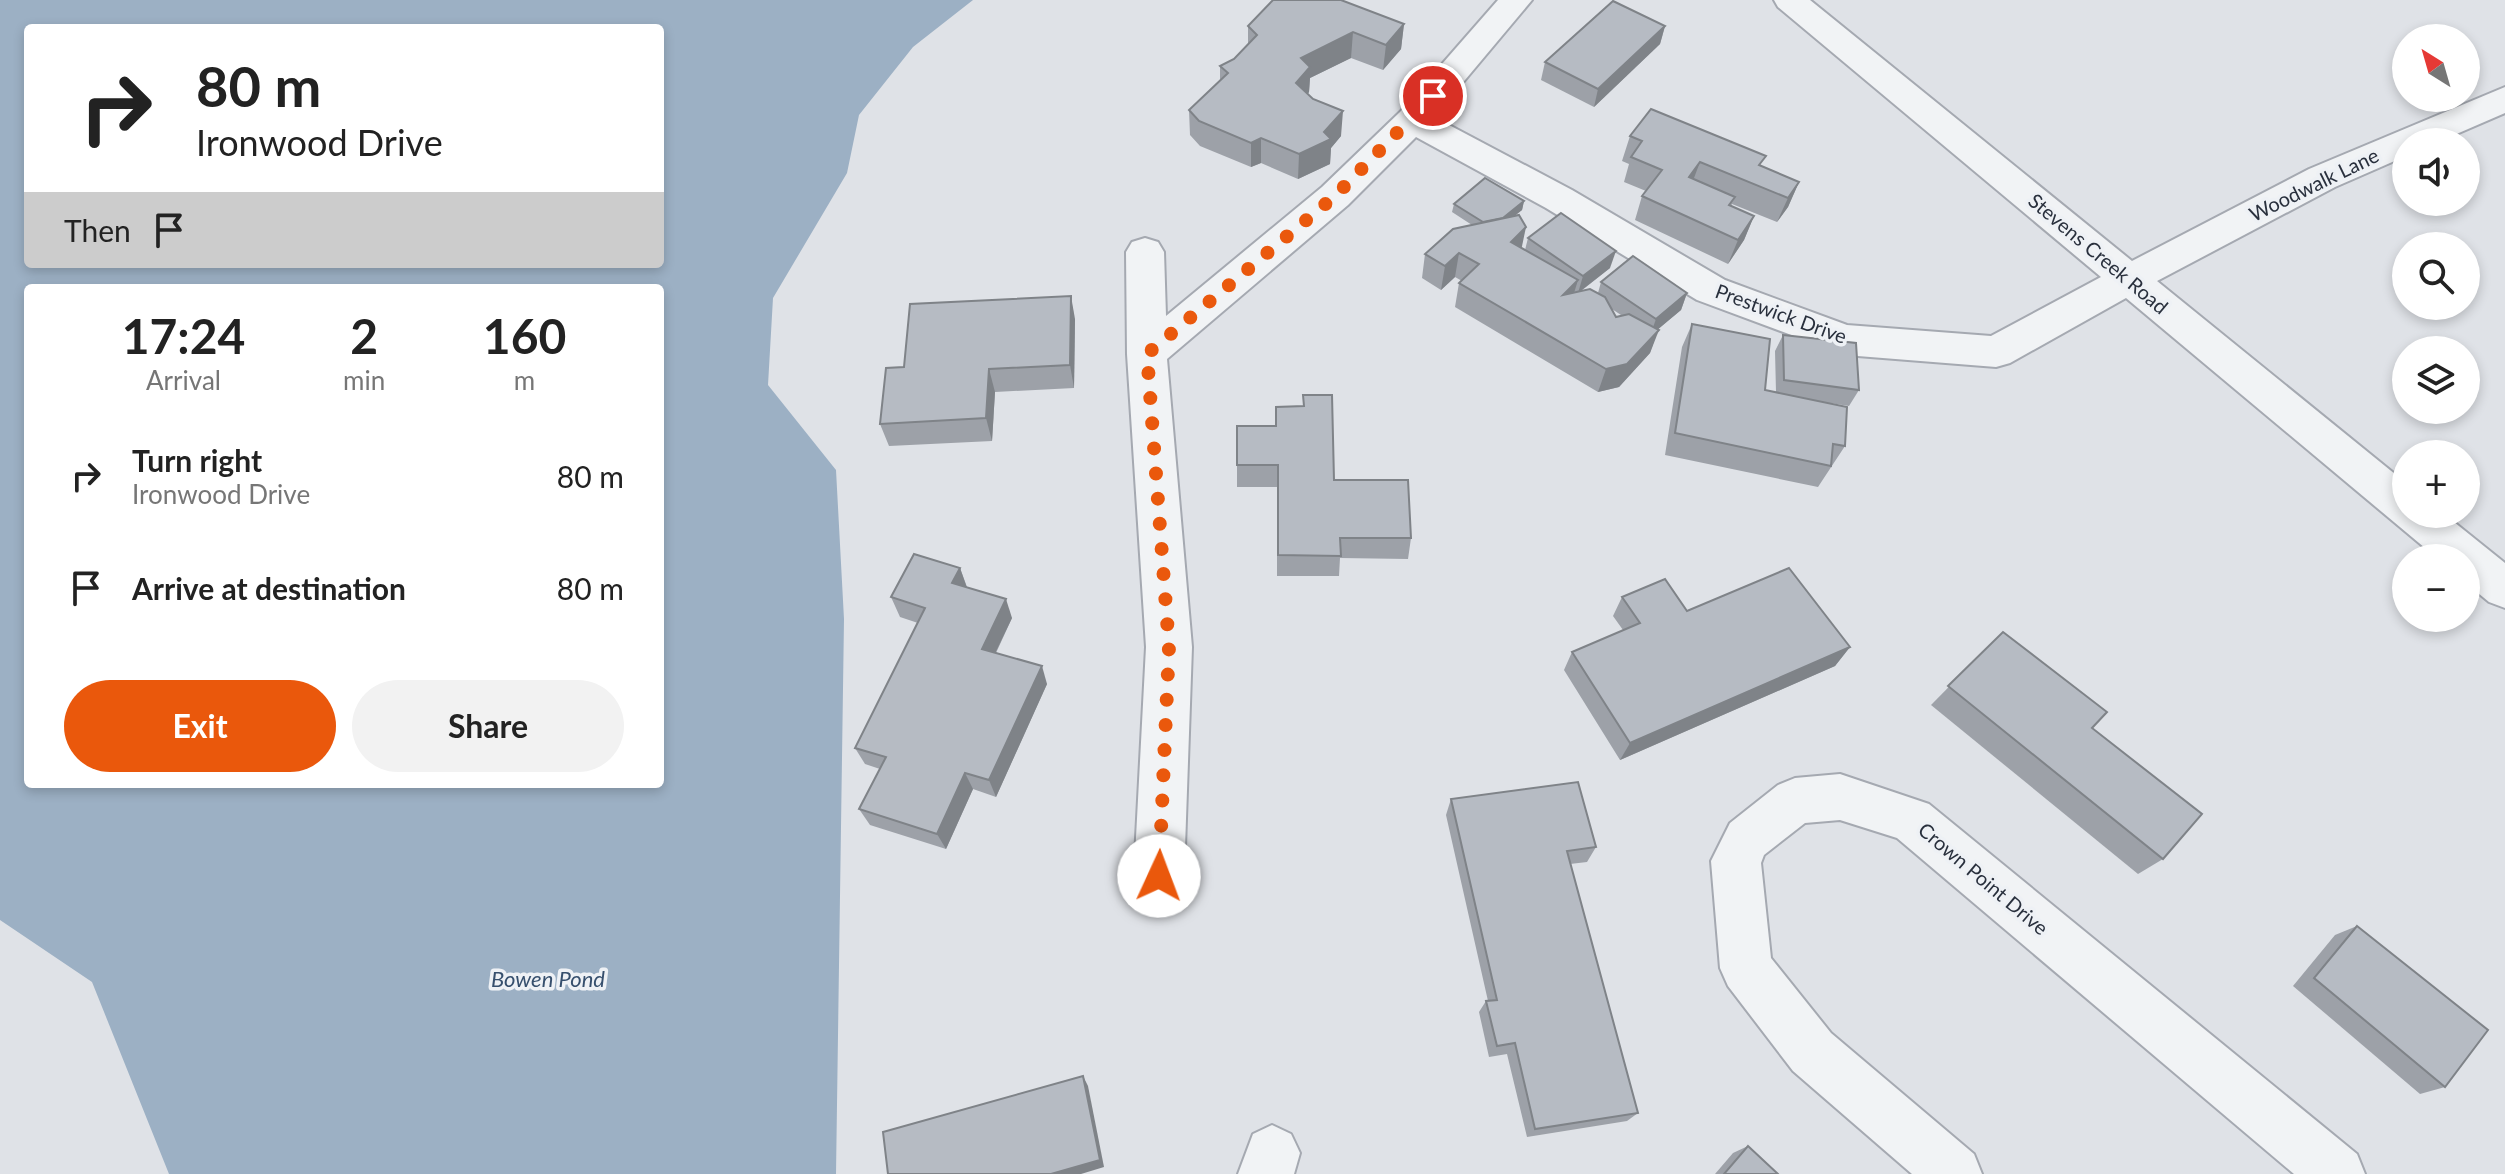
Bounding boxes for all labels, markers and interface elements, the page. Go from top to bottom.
north arrow [2392,24,2480,112]
map controls [2392,24,2480,632]
text: 80 m [196,52,321,119]
icon: right [64,56,168,160]
pin [1399,62,1467,130]
icon: arrive [1411,74,1455,118]
text: Ironwood Drive [196,120,443,164]
button: sound [2392,128,2480,216]
street label: Woodwalk Lane [2245,142,2382,226]
street label: Stevens Creek Road [2024,188,2173,318]
icon: arrive [147,208,191,252]
text: Then [64,212,131,248]
button: search [2392,232,2480,320]
street label: Prestwick Drive [1712,278,1850,348]
text: 17:24 [122,307,245,364]
text: 2 [350,307,378,364]
text: 160 [483,307,566,364]
button: layers [2392,336,2480,424]
text: Arrival [146,364,221,396]
text: min [343,364,385,396]
text: m [514,364,535,396]
button: + [2392,440,2480,528]
text: Turn right [132,442,262,478]
icon: right [64,454,108,498]
text: 80 m [557,458,624,494]
text: Ironwood Drive [132,478,310,510]
button: − [2392,544,2480,632]
icon: arrive [64,566,108,610]
text: Arrive at destination [132,570,406,606]
text: 80 m [557,570,624,606]
button: Exit [64,680,336,772]
button: Share [352,680,624,772]
street label: Crown Point Drive [1914,817,2053,939]
position arrow [1117,834,1201,918]
water label: Bowen Pond [491,965,605,992]

